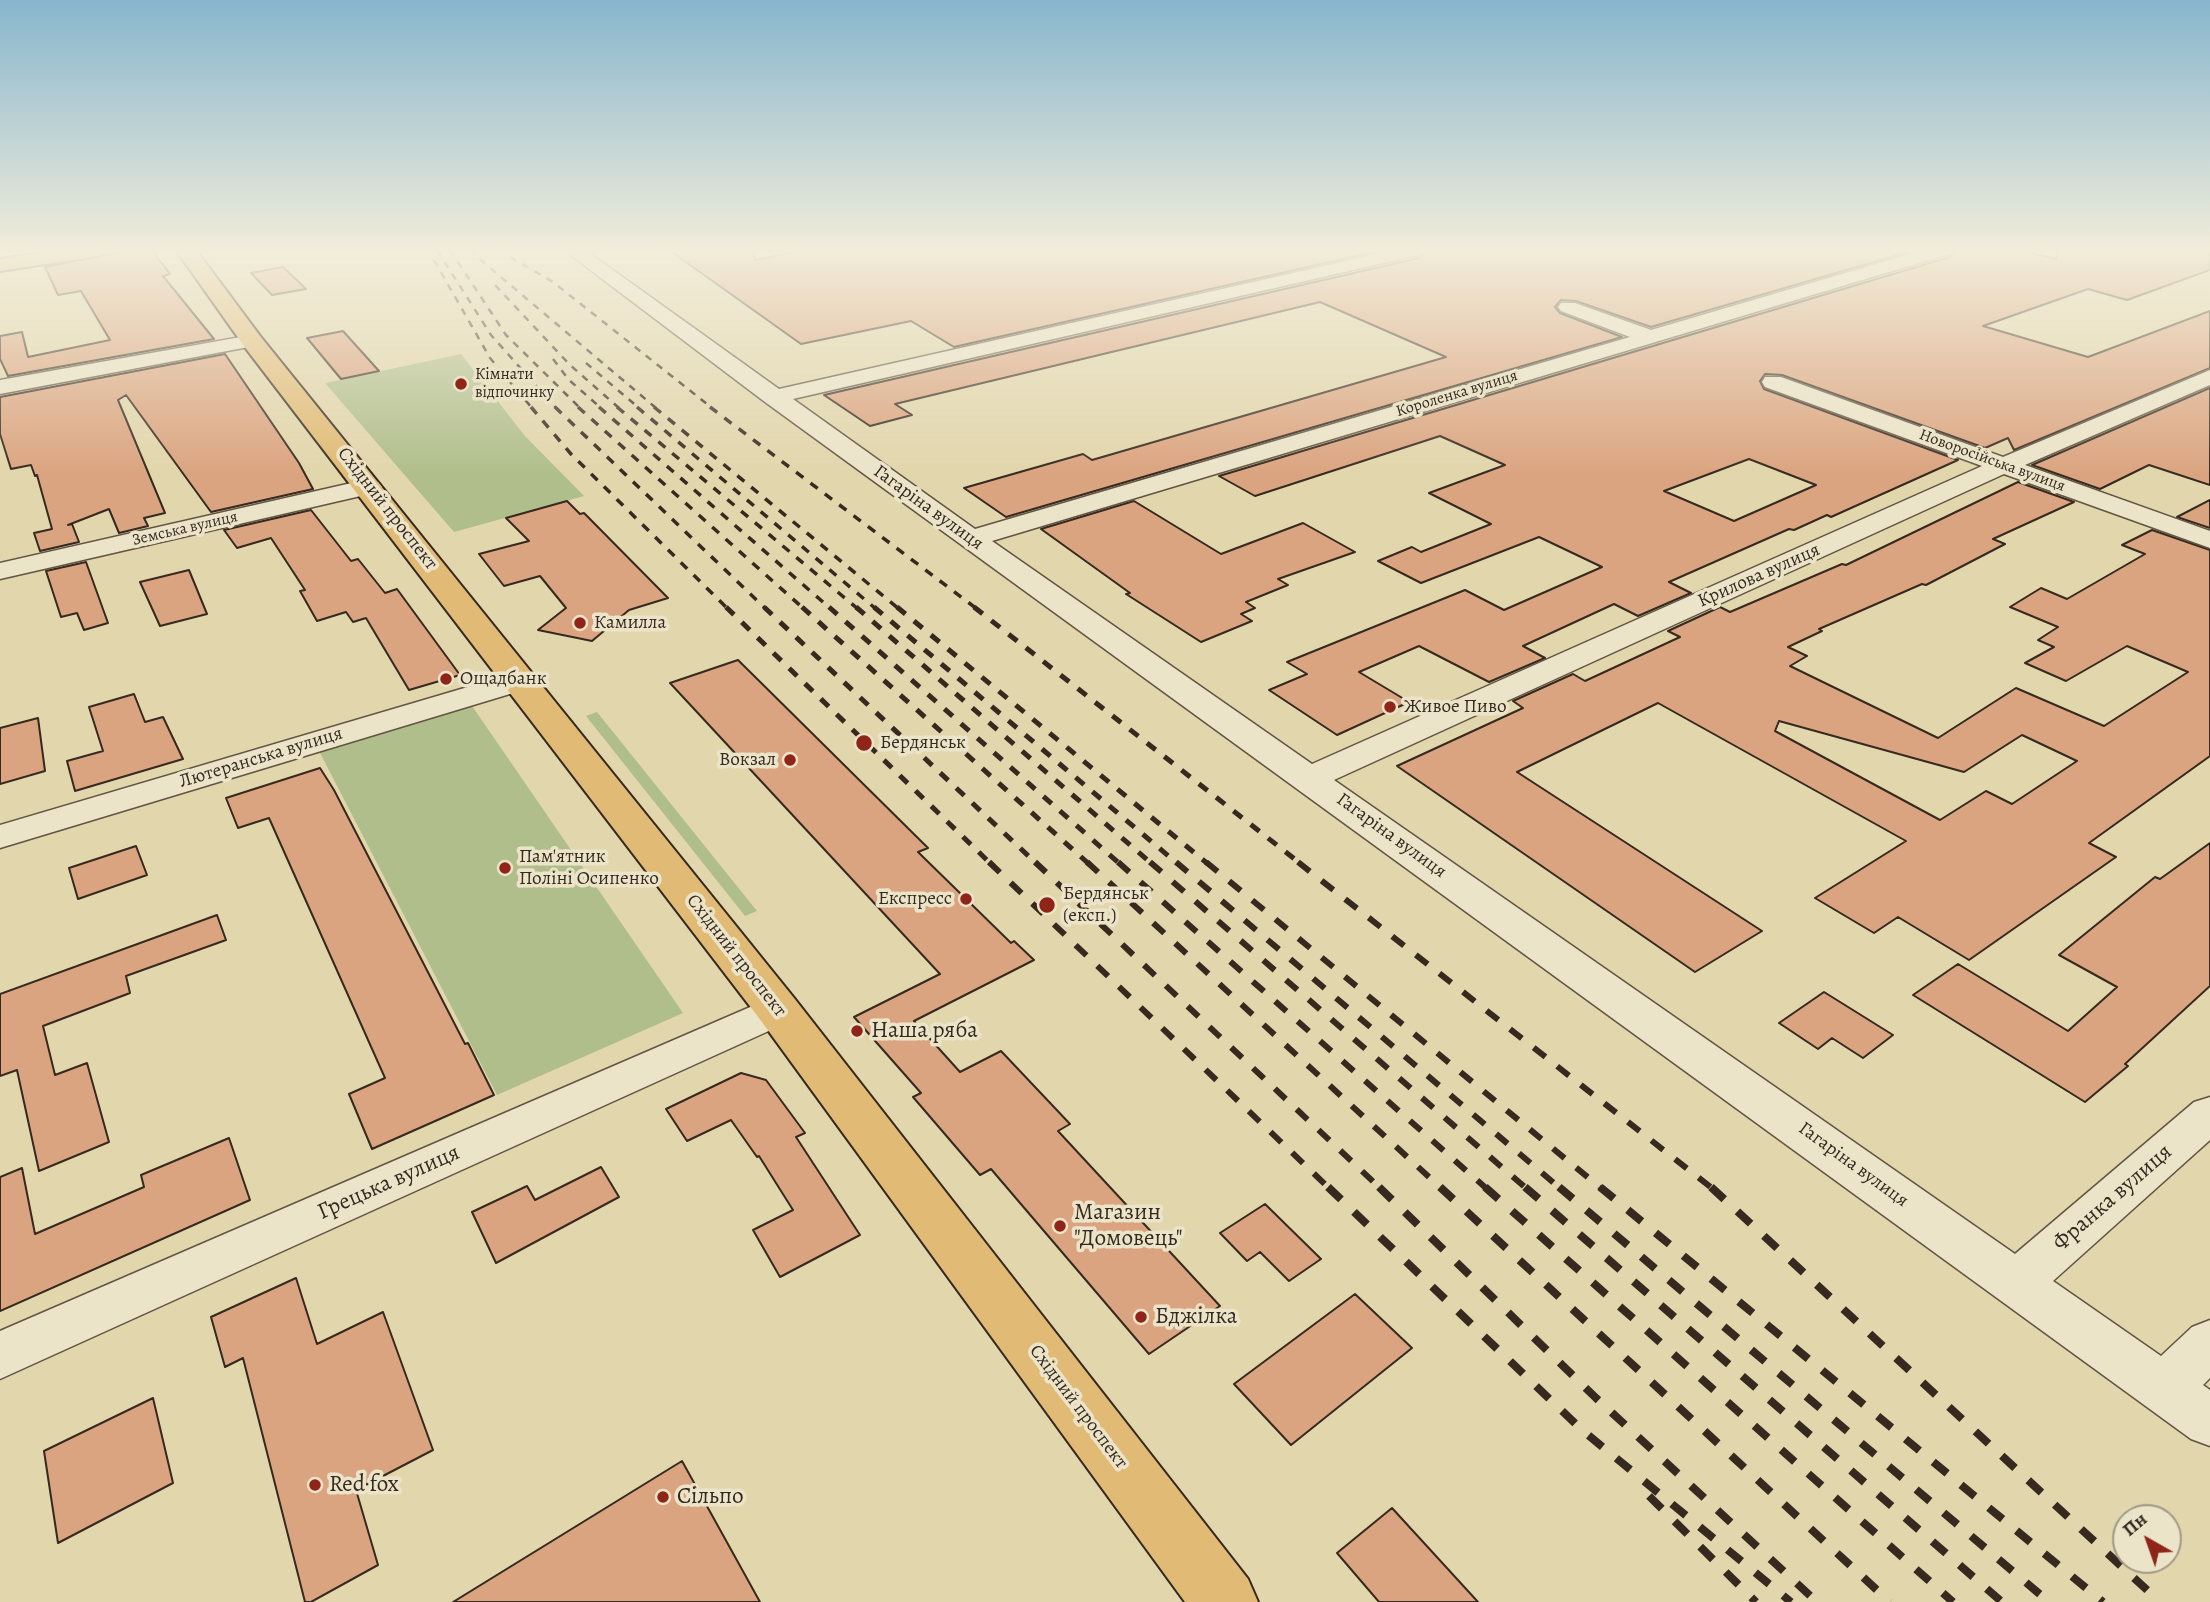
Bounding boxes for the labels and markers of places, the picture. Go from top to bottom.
place label: Кімнати відпочинку [475,365,554,403]
marker: Кімнати відпочинку [453,376,469,392]
place label: Камилла [594,612,666,634]
marker: Камилла [572,615,588,631]
place label: Ощадбанк [460,668,547,690]
marker: Ощадбанк [438,671,454,687]
place label: Живое Пиво [1404,696,1507,718]
marker: Живое Пиво [1382,699,1398,715]
place label: Бердянськ [880,732,966,754]
marker: Бердянськ [854,733,874,753]
place label: Вокзал [719,749,776,771]
marker: Вокзал [782,752,798,768]
place label: Пам'ятник Поліні Осипенко [519,846,659,890]
marker: Пам'ятник Поліні Осипенко [497,860,513,876]
place label: Бердянськ (експ.) [1063,883,1149,927]
place label: Експресс [878,888,952,910]
marker: Експресс [958,891,974,907]
marker: Бердянськ (експ.) [1037,895,1057,915]
place label: Наша ряба [871,1017,978,1045]
marker: Наша ряба [849,1023,865,1039]
place label: Магазин "Домовець" [1074,1199,1183,1253]
marker: Магазин "Домовець" [1052,1218,1068,1234]
place label: Бджілка [1155,1303,1237,1331]
marker: Бджілка [1133,1309,1149,1325]
place label: Red fox [329,1471,399,1499]
marker: Red fox [307,1477,323,1493]
place label: Сільпо [677,1483,744,1511]
marker: Сільпо [655,1489,671,1505]

